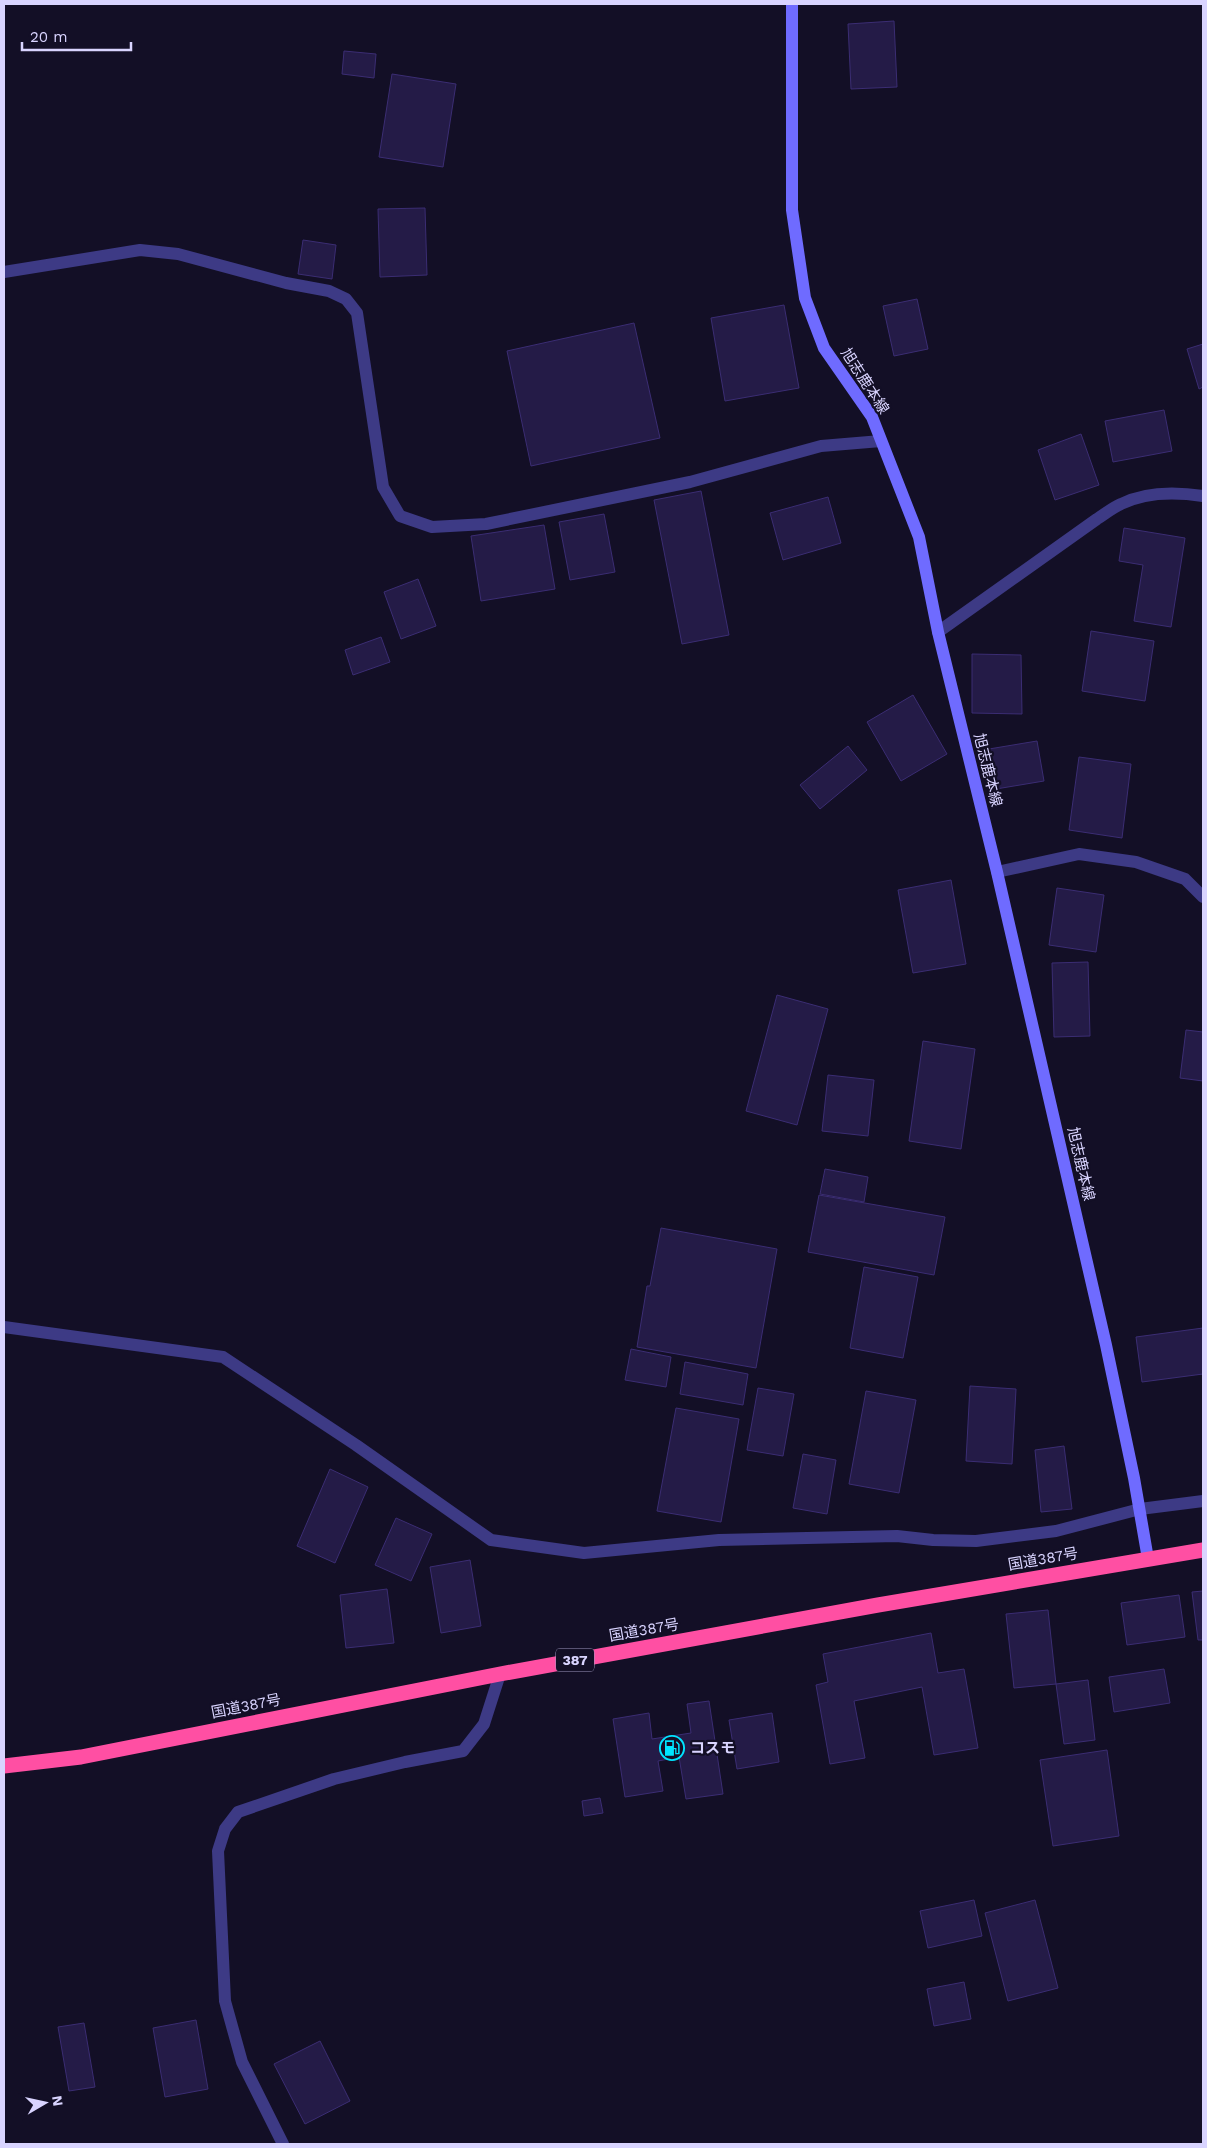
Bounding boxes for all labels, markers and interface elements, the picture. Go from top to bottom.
scale bar [22,20,131,52]
text: 20 m [30,28,68,46]
street label: 旭志鹿本線 [837,345,893,417]
street label: 旭志鹿本線 [970,731,1006,809]
street label: 旭志鹿本線 [1064,1125,1098,1203]
street label: 国道387号 [1007,1544,1079,1574]
street label: 国道387号 [608,1615,680,1645]
road number: 387 [556,1648,594,1672]
street label: 国道387号 [210,1690,282,1722]
fuel station icon: コスモ [659,1735,685,1761]
place label: コスモ [690,1739,735,1757]
north arrow [20,2078,70,2128]
text: N [49,2095,67,2107]

